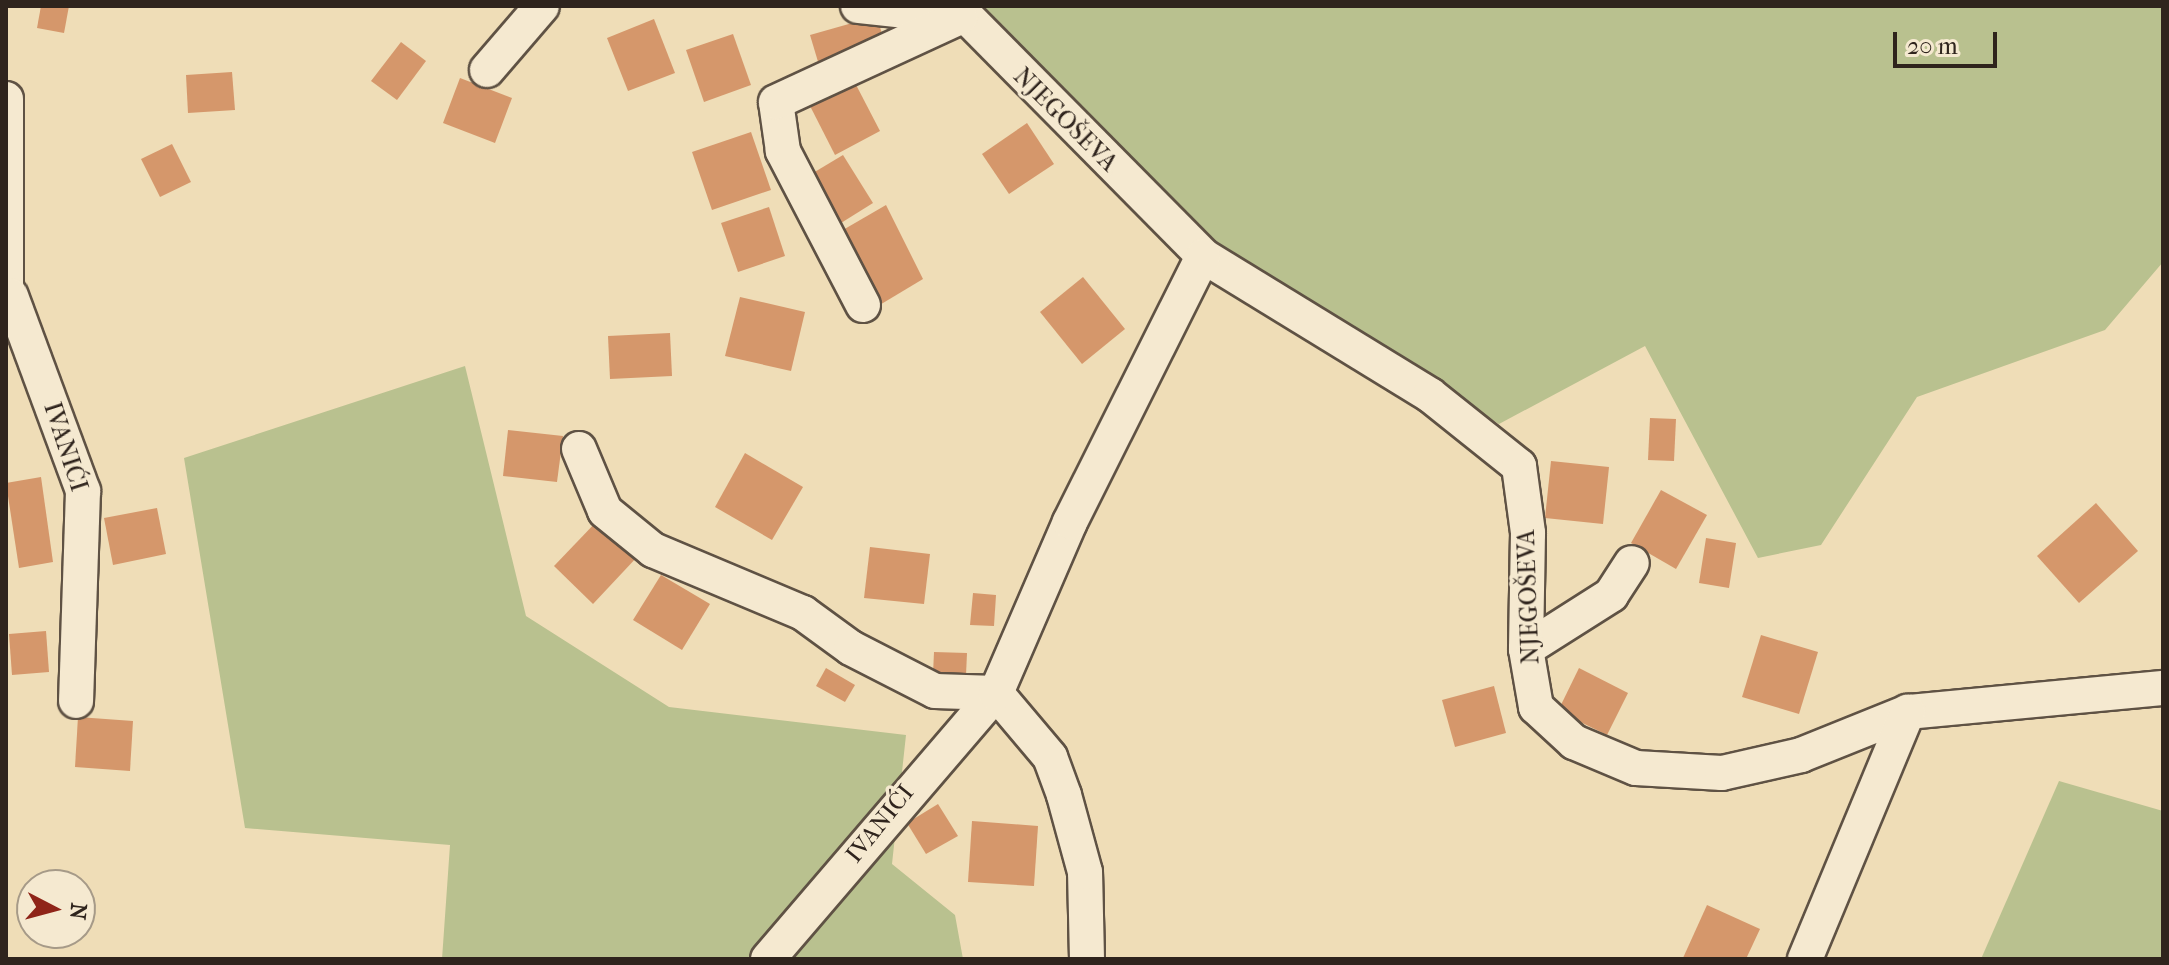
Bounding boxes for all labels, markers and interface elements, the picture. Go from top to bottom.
scale bar [1897,16,2001,66]
text: 20 m [1907,32,1958,60]
street label: NJEGOŠEVA [1007,62,1123,178]
street label: IVANIĆI [37,399,93,495]
street label: NJEGOŠEVA [1512,529,1546,665]
street label: IVANIĆI [840,779,920,869]
north arrow [16,869,96,949]
text: N [64,902,92,921]

